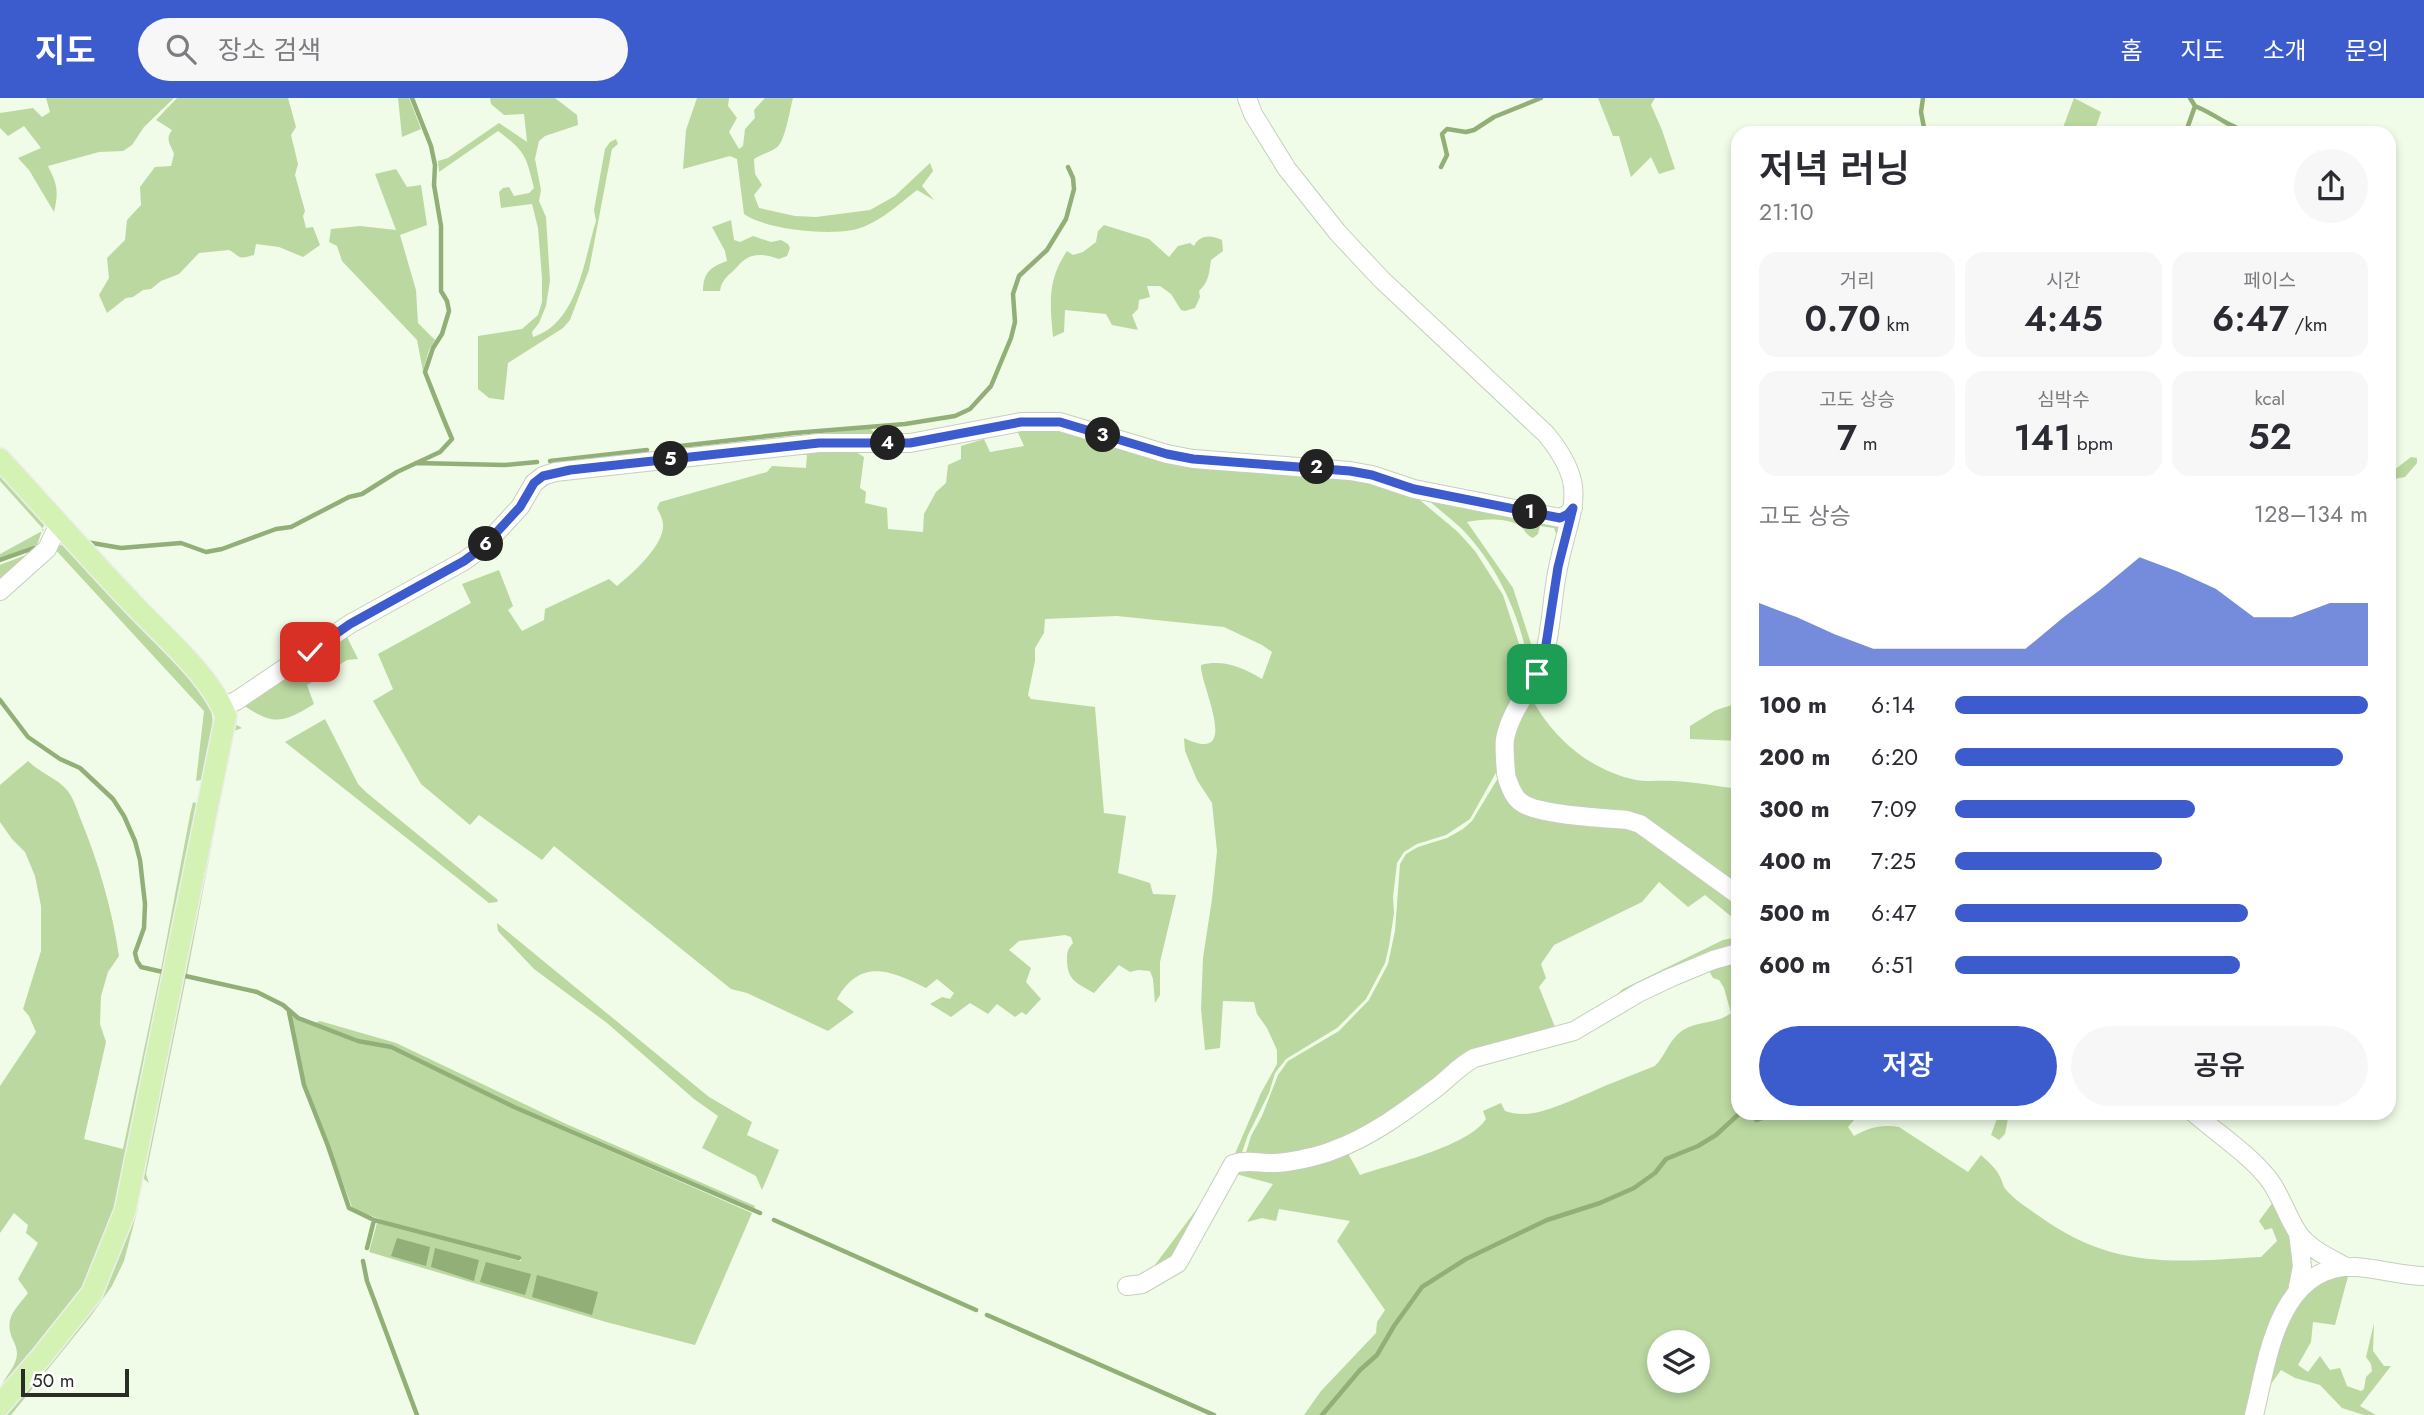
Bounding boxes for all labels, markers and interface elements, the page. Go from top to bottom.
search box [138,18,628,81]
text: 지도 [35,27,96,74]
icon: search [162,30,200,68]
text: 장소 검색 [218,31,321,69]
text: 홈 [2120,33,2142,68]
text: 지도 [2180,33,2225,68]
text: 소개 [2263,33,2307,68]
text: 문의 [2345,33,2389,68]
text: 저녁 러닝 [1759,141,1910,196]
button: share [2294,149,2368,223]
text: 21:10 [1759,195,1814,229]
text: 거리 [1840,267,1875,294]
text: 시간 [2046,267,2081,294]
text: 페이스 [2244,267,2296,294]
text: 0.70 [1805,294,1881,344]
text: 4:45 [2024,294,2103,344]
text: 6:47 [2212,294,2289,344]
text: km [1881,311,1910,338]
text: /km [2289,311,2328,338]
text: kcal [2254,385,2285,412]
text: 고도 상승 [1819,386,1895,413]
text: 심박수 [2037,386,2090,413]
text: 52 [2248,412,2292,462]
text: 7 [1837,413,1857,463]
text: 141 [2014,413,2071,463]
pin: 3 [1086,418,1120,452]
text: 3 [1097,421,1108,448]
pin: 4 [870,426,906,460]
text: 4 [881,429,894,456]
text: m [1857,430,1878,457]
text: bpm [2071,430,2113,457]
pin: 5 [654,442,688,476]
text: 5 [664,445,677,472]
pin: 2 [1300,450,1334,484]
text: 2 [1310,453,1323,480]
pin: 1 [1512,494,1548,530]
text: 128–134 m [2254,497,2368,531]
text: 1 [1525,498,1534,525]
text: 고도 상승 [1759,499,1851,533]
pin: 6 [468,526,504,562]
text: 6 [479,530,492,557]
pin [280,622,340,682]
icon: check [291,633,329,671]
pin [1507,644,1567,704]
icon: arrive [1518,655,1556,693]
text: 100 m [1759,688,1827,722]
text: 6:14 [1871,688,1915,722]
text: 200 m [1759,740,1830,774]
text: 6:20 [1871,740,1918,774]
text: 300 m [1759,792,1830,826]
text: 7:09 [1871,792,1917,826]
text: 400 m [1759,844,1831,878]
text: 7:25 [1871,844,1916,878]
text: 500 m [1759,896,1830,930]
text: 6:47 [1871,896,1917,930]
text: 600 m [1759,948,1831,982]
text: 6:51 [1871,948,1914,982]
button: 저장 [1759,1026,2057,1106]
button: 공유 [2071,1026,2368,1106]
map controls [1647,1330,1710,1393]
button: layers [1647,1330,1710,1393]
scale bar [21,1366,130,1398]
text: 50 m [32,1367,75,1394]

